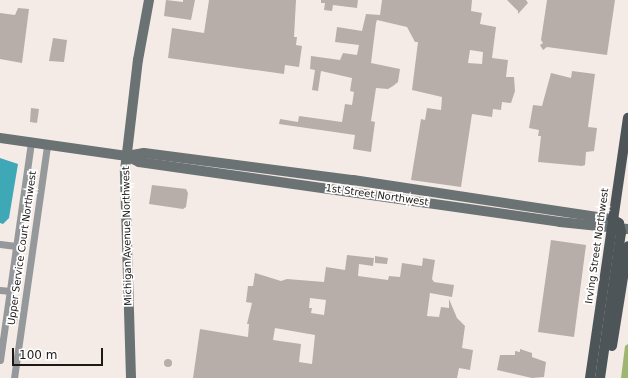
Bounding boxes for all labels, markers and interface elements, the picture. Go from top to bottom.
street label: Michigan Avenue Northwest [120,166,134,306]
street label: Upper Service Court Northwest [5,170,39,326]
street label: 1st Street Northwest [325,182,429,208]
street label: Irving Street Northwest [583,187,611,305]
scale bar [14,340,105,366]
text: 100 m [19,348,57,362]

